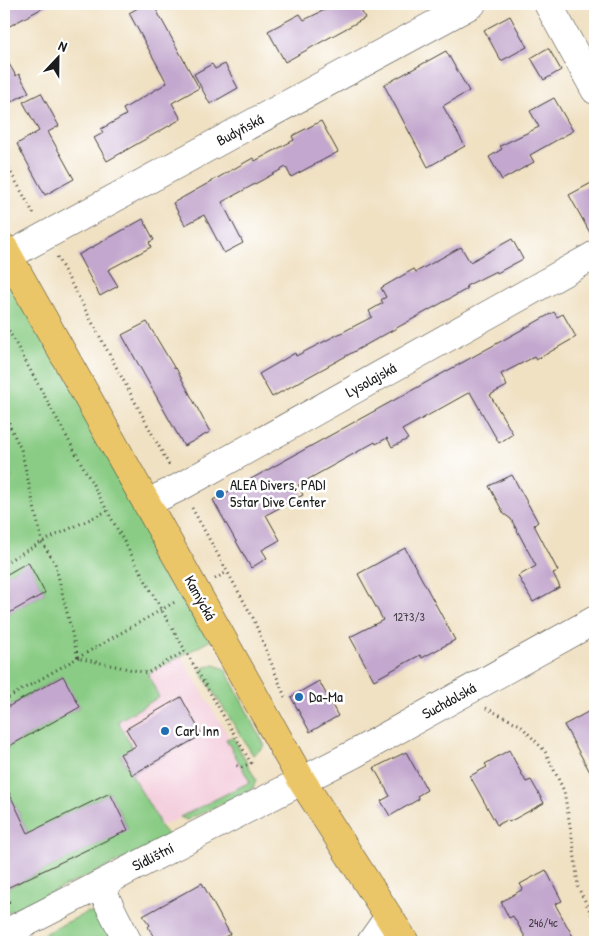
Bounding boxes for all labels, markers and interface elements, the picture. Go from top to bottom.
north arrow [32,32,82,82]
text: N [56,35,71,56]
street label: Budyňská [213,108,267,151]
street label: Lysolajská [342,357,400,402]
place label: ALEA Divers, PADI 5star Dive Center [230,474,326,512]
marker: ALEA Divers, PADI 5star Dive Center [214,488,226,500]
street label: Kamýcká [180,572,221,624]
house number: 1273/3 [393,608,425,625]
street label: Suchdolská [418,677,480,724]
place label: Da-Ma [309,686,343,707]
marker: Da-Ma [293,691,305,703]
place label: Carl Inn [175,720,220,741]
marker: Carl Inn [159,725,171,737]
street label: Sídlištní [128,837,177,876]
house number: 246/4c [528,914,558,931]

